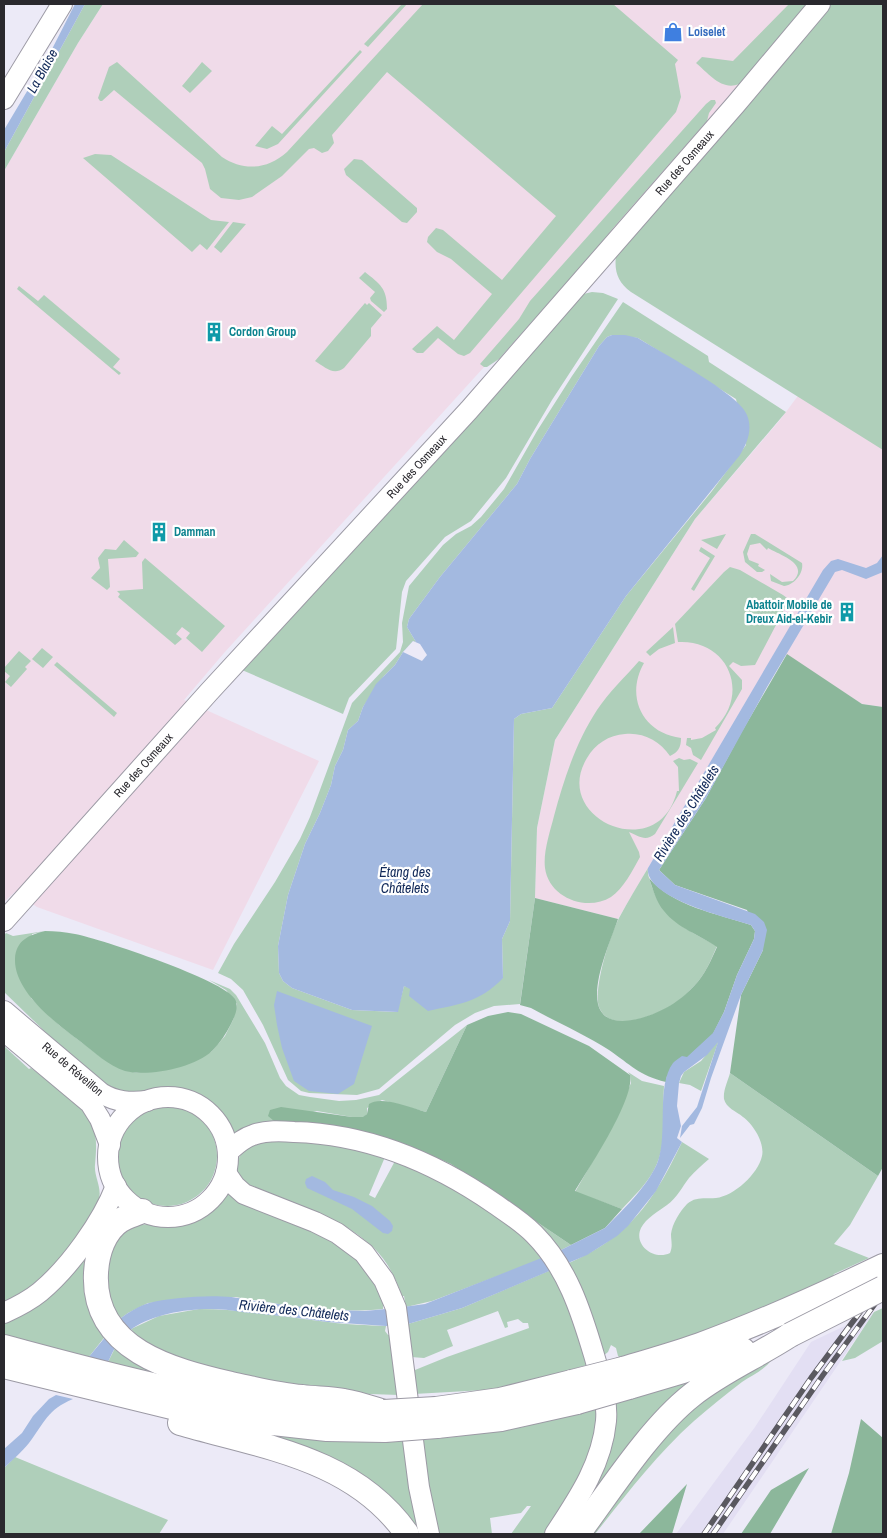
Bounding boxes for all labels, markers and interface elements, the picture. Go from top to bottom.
shop icon: Loiselet [662,21,684,43]
place label: Loiselet [688,24,726,40]
water label: La Blaise [23,46,61,96]
street label: Rue des Osmeaux [652,127,718,199]
building icon: Cordon Group [203,321,225,343]
place label: Cordon Group [229,324,296,340]
street label: Rue des Osmeaux [383,431,450,502]
building icon: Damman [148,521,170,543]
place label: Damman [174,524,216,540]
place label: Abattoir Mobile de Dreux Aid-el-Kebir [746,597,833,627]
building icon: Abattoir Mobile de Dreux Aid-el-Kebir [836,601,858,623]
street label: Rue des Osmeaux [110,729,177,801]
water label: Rivière des Châtelets [649,761,723,865]
water label: Étang des Châtelets [379,863,431,897]
street label: Rue de Réveillon [39,1039,107,1100]
water label: Rivière des Châtelets [238,1295,350,1325]

